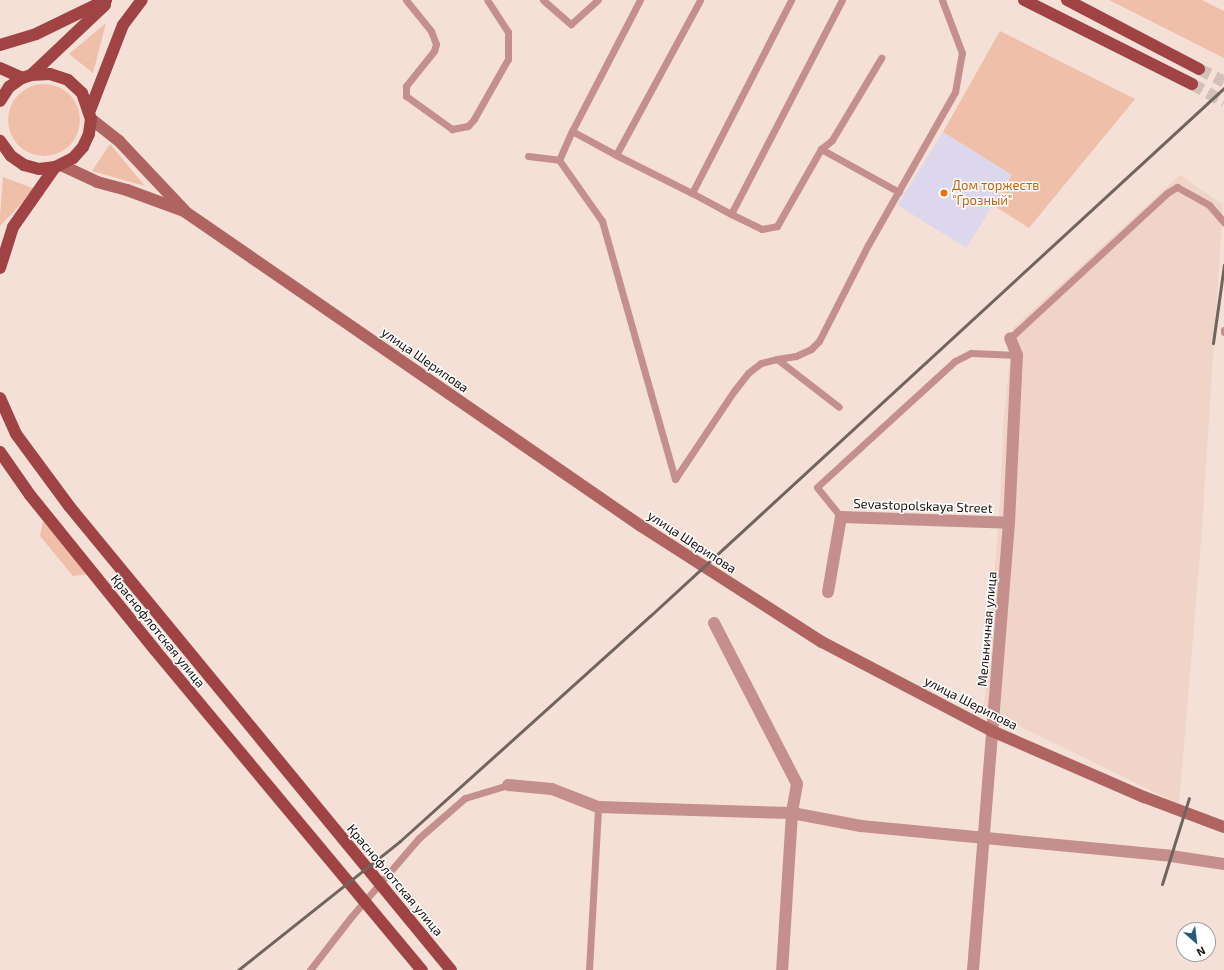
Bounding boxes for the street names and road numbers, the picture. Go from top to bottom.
street label: улица Шерипова [378,324,472,396]
street label: Sevastopolskaya Street [853,496,993,516]
street label: улица Шерипова [645,507,739,577]
street label: Краснофлотская улица [108,571,208,691]
street label: Мельничная улица [974,571,1000,687]
street label: улица Шерипова [922,673,1020,733]
street label: Краснофлотская улица [344,821,446,939]

